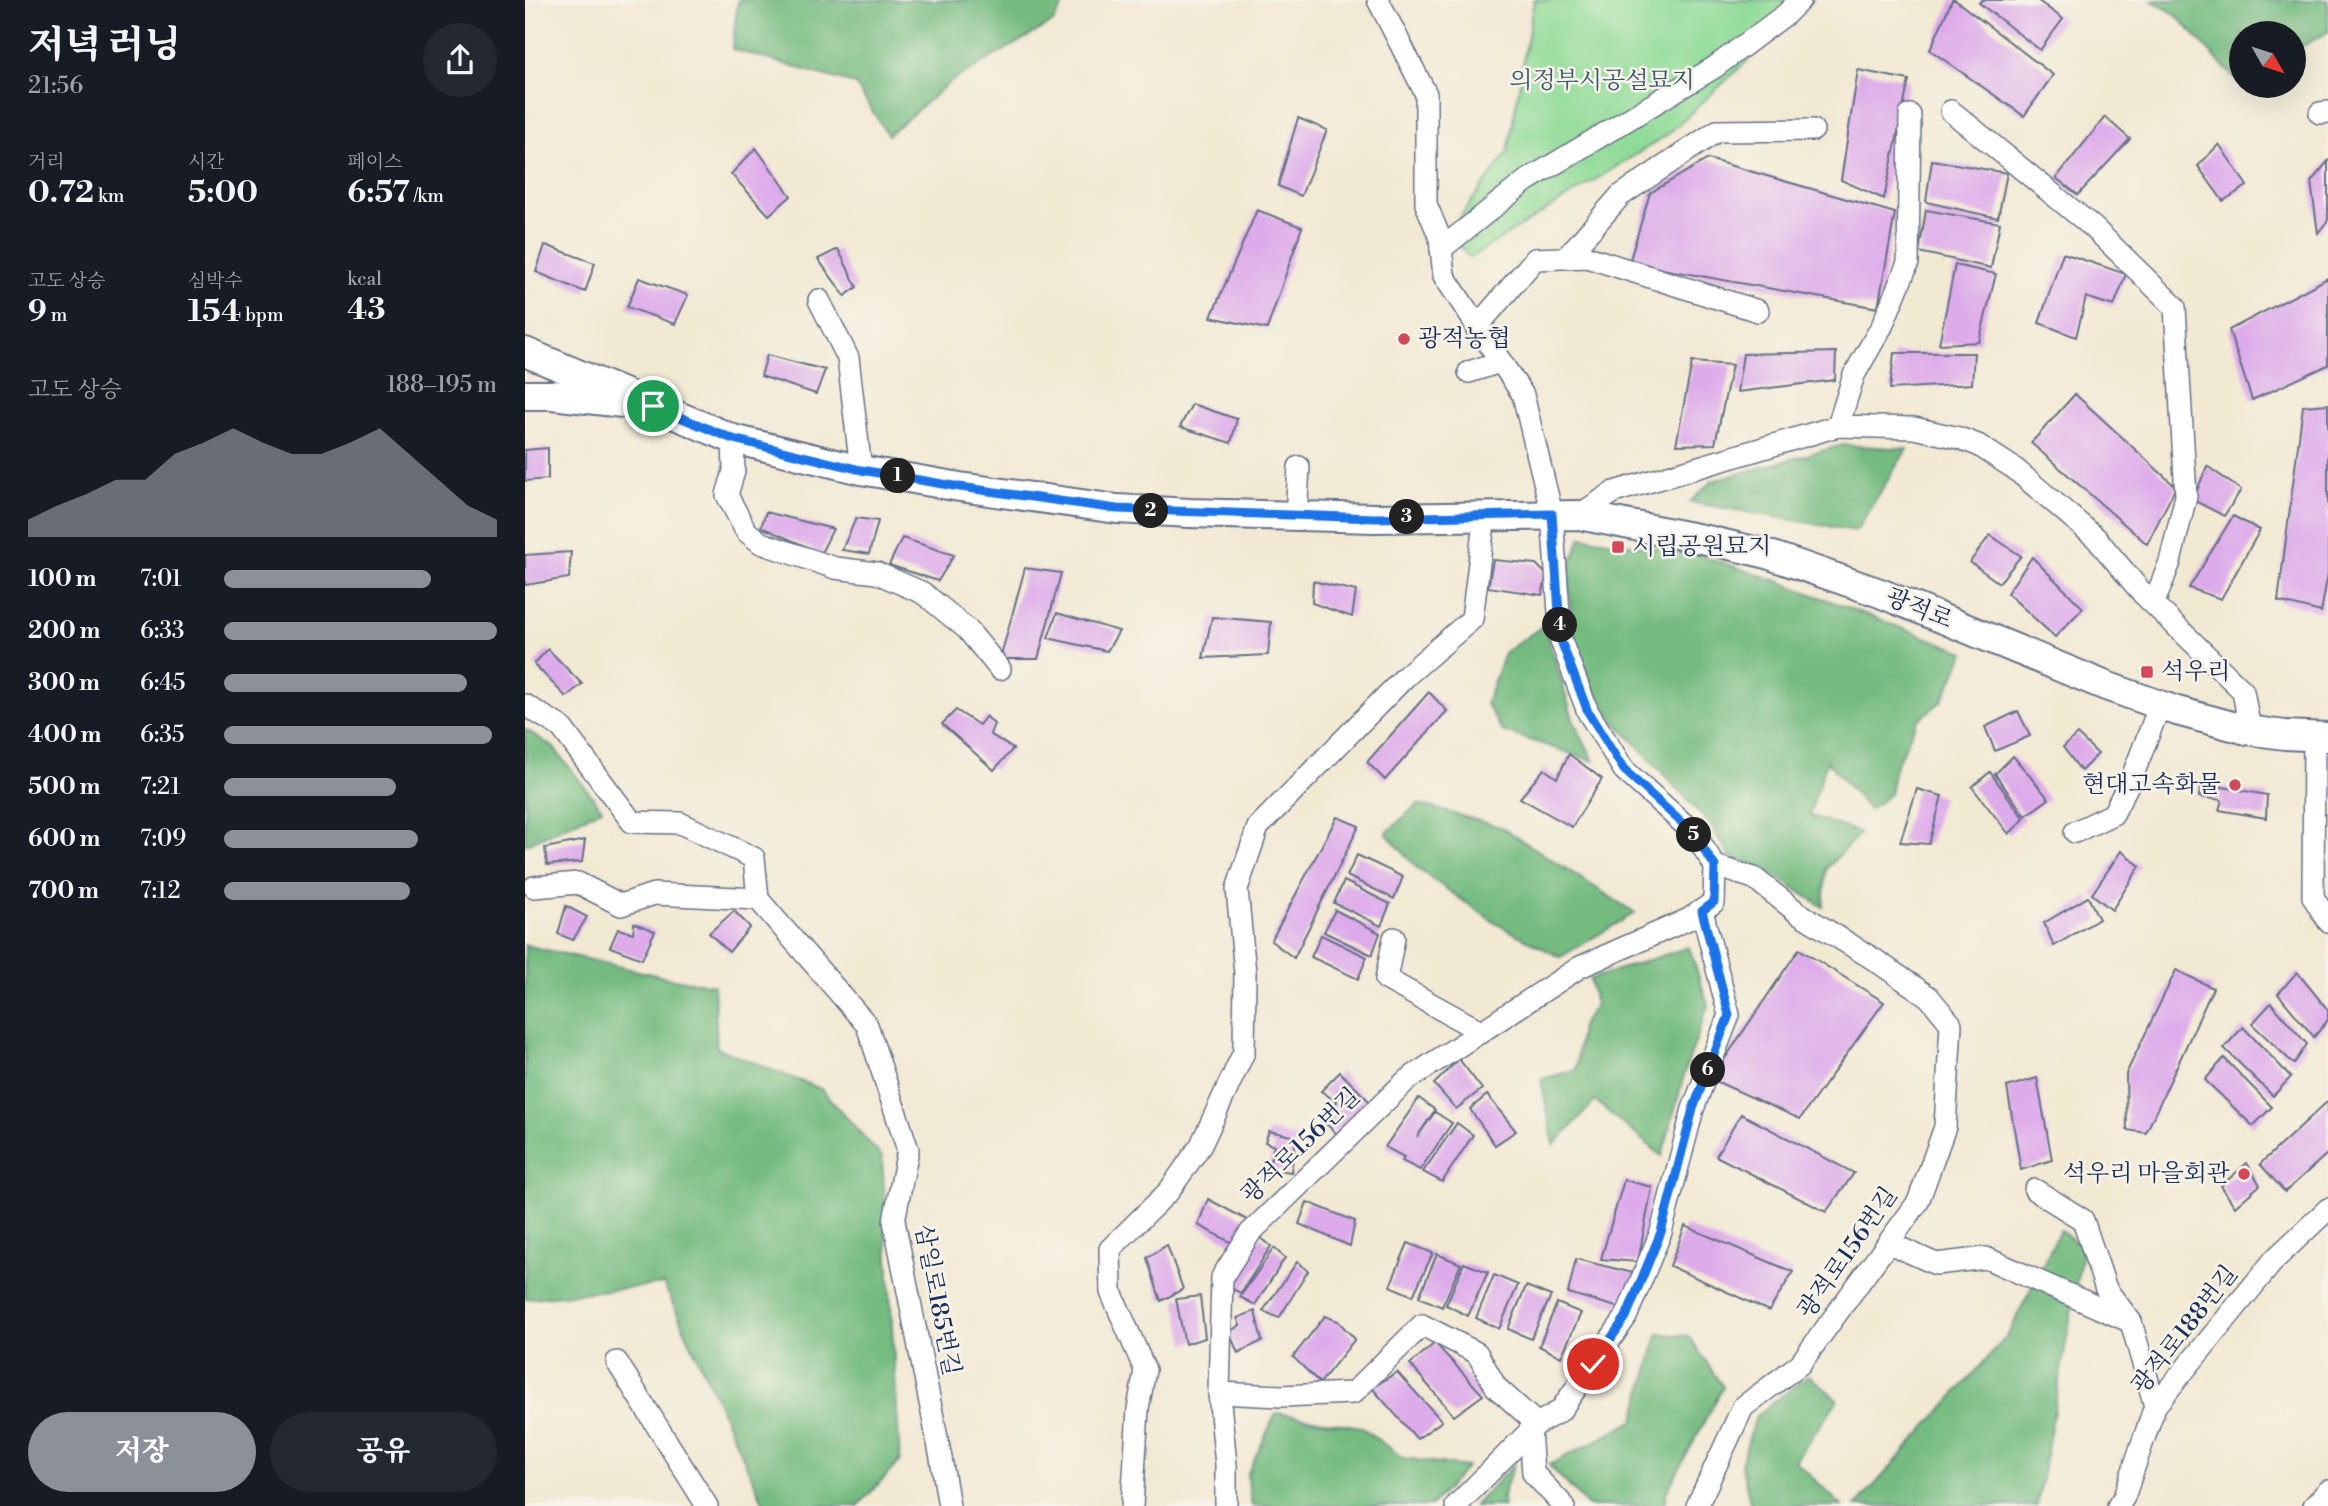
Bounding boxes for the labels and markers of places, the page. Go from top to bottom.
place label: 광적농협 [1418,324,1511,354]
marker: 광적농협 [1396,331,1412,347]
pin [623,376,683,436]
pin: 1 [881,458,915,494]
pin: 2 [1133,494,1169,528]
pin: 3 [1389,500,1425,534]
place label: 시립공원묘지 [1632,532,1771,562]
marker: 시립공원묘지 [1610,539,1626,555]
pin: 4 [1543,608,1577,642]
place label: 석우리 [2161,657,2231,687]
marker: 석우리 [2139,664,2155,680]
place label: 현대고속화물 [2082,770,2221,800]
marker: 현대고속화물 [2227,777,2243,793]
pin: 5 [1677,818,1711,852]
pin: 6 [1691,1052,1725,1088]
place label: 석우리 마을회관 [2063,1159,2230,1189]
marker: 석우리 마을회관 [2236,1166,2252,1182]
pin [1563,1334,1623,1394]

